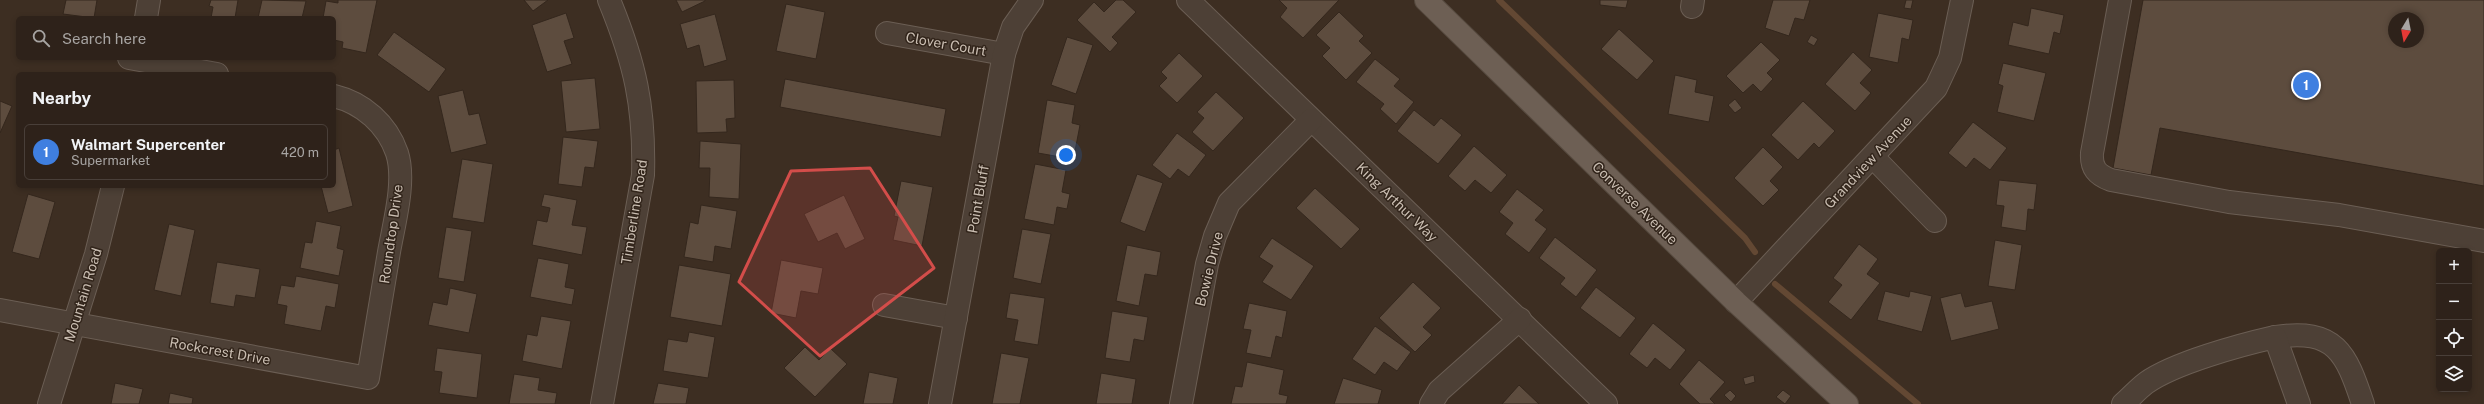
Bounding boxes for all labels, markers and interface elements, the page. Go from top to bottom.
north arrow [2388,12,2424,48]
search box [16,16,336,60]
icon: search [30,27,52,49]
street label: Clover Court [904,29,988,59]
text: Search here [62,30,146,47]
pin: 1 [2293,70,2319,100]
text: Nearby [32,88,91,108]
street label: Grandview Avenue [1821,112,1915,211]
text: Walmart Supercenter [71,136,225,153]
text: 1 [43,145,49,160]
text: 420 m [281,145,319,160]
your location [1056,145,1076,165]
text: Supermarket [71,153,150,168]
street label: Timberline Road [618,158,650,266]
street label: Converse Avenue [1589,158,1681,248]
street label: King Arthur Way [1353,159,1441,245]
street label: Point Bluff [964,163,992,234]
street label: Roundtop Drive [376,183,406,285]
street label: Bowie Drive [1192,230,1226,308]
street label: Mountain Road [61,246,105,344]
map controls [2436,248,2472,392]
button: + [2436,248,2472,284]
button: − [2436,284,2472,320]
button: locate [2436,320,2472,356]
street label: Rockcrest Drive [168,334,272,368]
button: layers [2436,356,2472,392]

